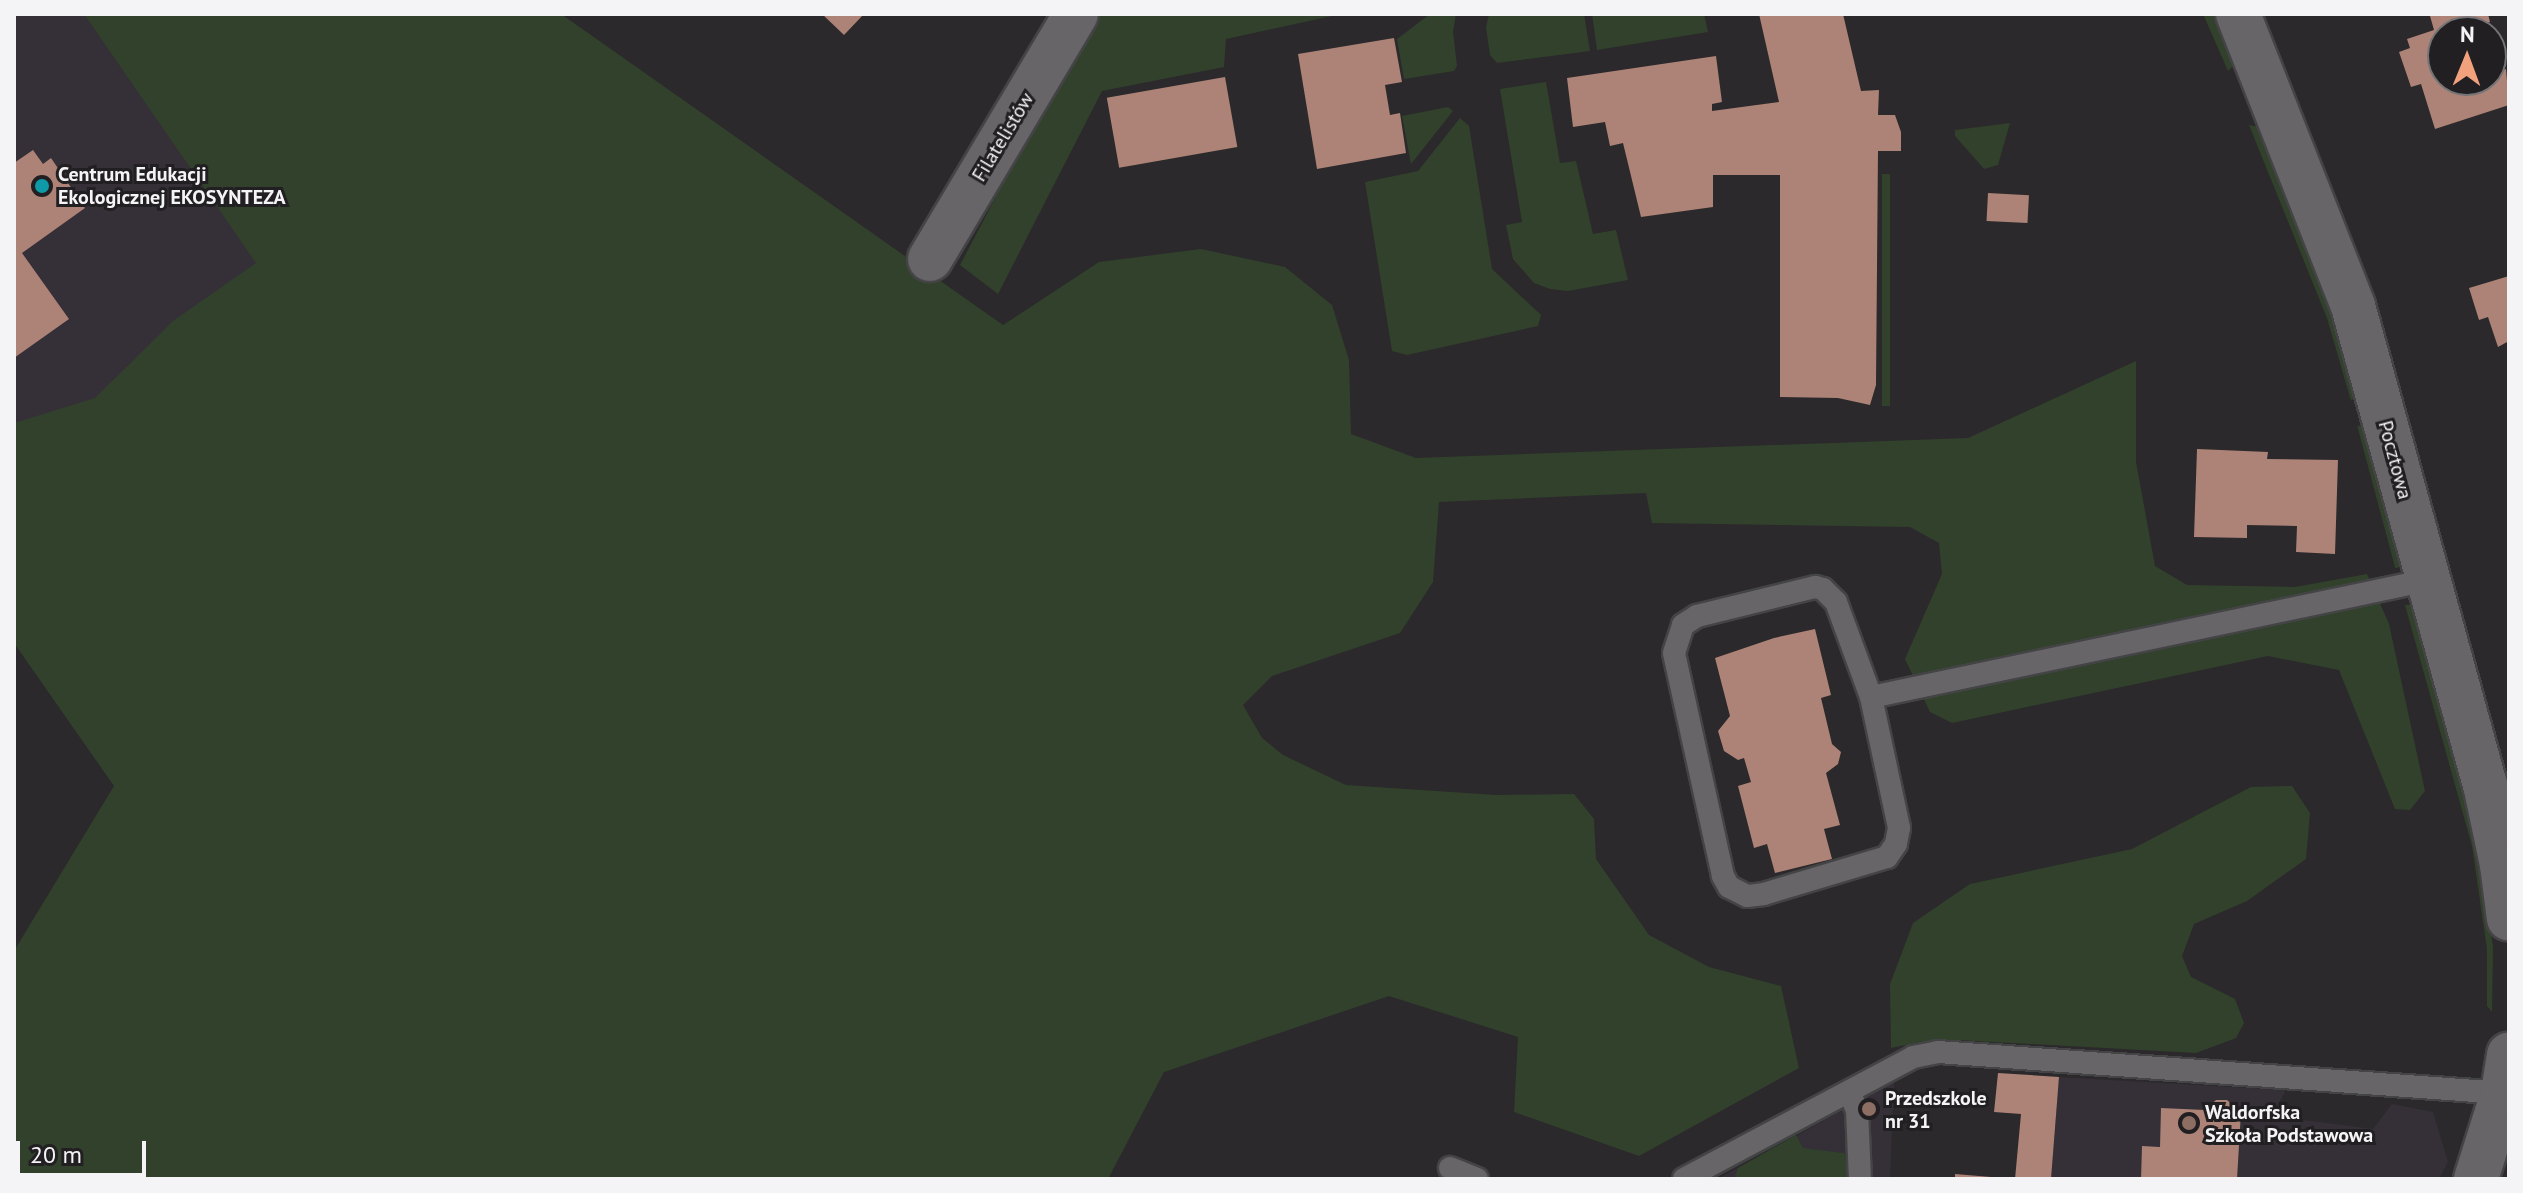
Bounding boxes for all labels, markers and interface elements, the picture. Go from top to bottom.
north arrow [2427,16,2507,96]
text: N [2460,20,2475,48]
street label: Filatelistów [967,88,1039,186]
place label: Centrum Edukacji Ekologicznej EKOSYNTEZA [58,162,286,209]
marker: Centrum Edukacji Ekologicznej EKOSYNTEZA [33,177,51,195]
street label: Pocztowa [2373,418,2417,502]
place label: Przedszkole nr 31 [1885,1086,1987,1133]
marker: Przedszkole nr 31 [1860,1100,1878,1118]
place label: Waldorfska Szkoła Podstawowa [2205,1100,2373,1147]
marker: Waldorfska Szkoła Podstawowa [2180,1114,2198,1132]
scale bar [20,1125,150,1175]
text: 20 m [30,1139,82,1170]

